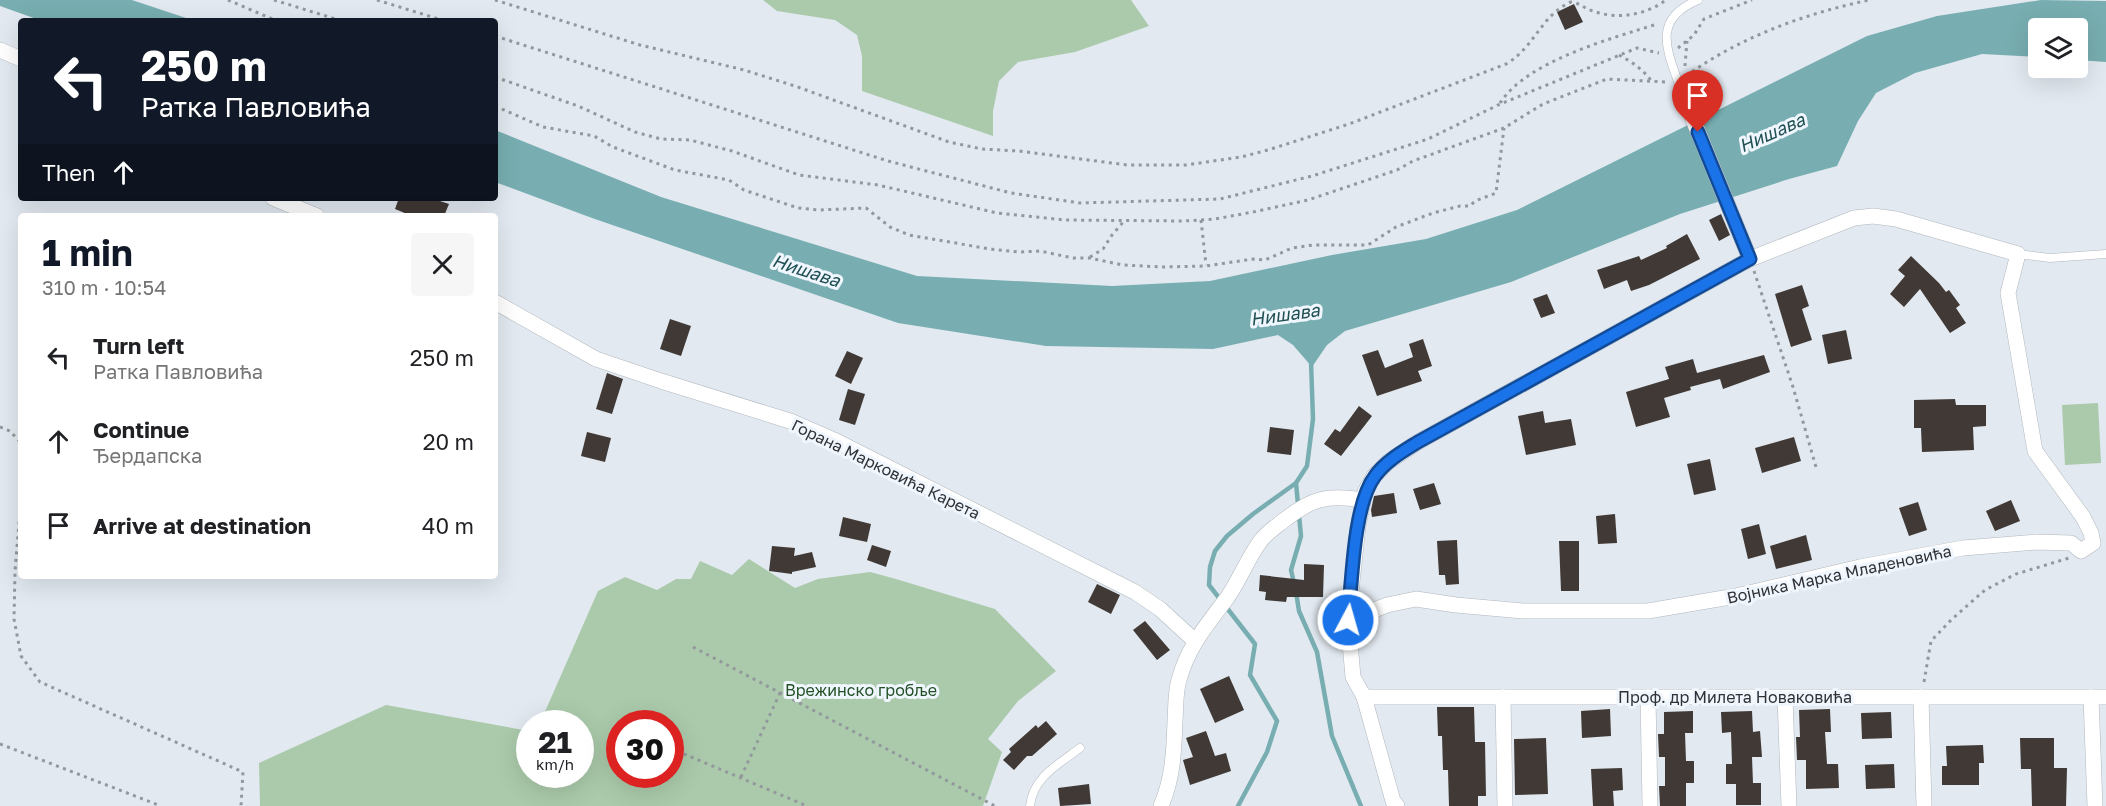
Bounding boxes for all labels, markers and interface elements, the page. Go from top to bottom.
map controls [2028,18,2088,78]
button: layers [2028,18,2088,78]
text: 250 m [141,40,267,90]
icon: left [42,42,120,120]
pin [1672,70,1723,132]
icon: arrive [1681,79,1714,112]
text: Ратка Павловића [141,91,371,123]
water label: Нишава [1735,108,1809,156]
icon: ahead [107,156,140,189]
text: Then [42,159,95,186]
text: 1 min [42,231,133,274]
button: close [411,233,474,296]
water label: Нишава [770,249,844,292]
text: 310 m · 10:54 [42,275,166,299]
water label: Нишава [1249,298,1322,330]
text: Turn left [93,332,184,359]
icon: left [42,341,75,374]
text: 250 m [410,344,474,371]
text: Ратка Павловића [93,359,263,383]
street label: Горана Марковића Карета [789,415,983,523]
text: Continue [93,416,189,443]
icon: ahead [42,425,75,458]
text: 20 m [423,428,474,455]
text: Ђердапска [93,443,202,467]
icon: arrive [42,509,75,542]
text: Arrive at destination [93,512,311,539]
text: 40 m [422,512,474,539]
street label: Војника Марка Младеновића [1725,540,1953,608]
position arrow [1316,588,1380,652]
park label: Врежинско гробље [785,680,937,700]
street label: Проф. др Милета Новаковића [1618,687,1852,707]
speed limit sign: 30 [606,710,684,788]
text: 21 [538,724,572,760]
text: km/h [536,755,574,773]

